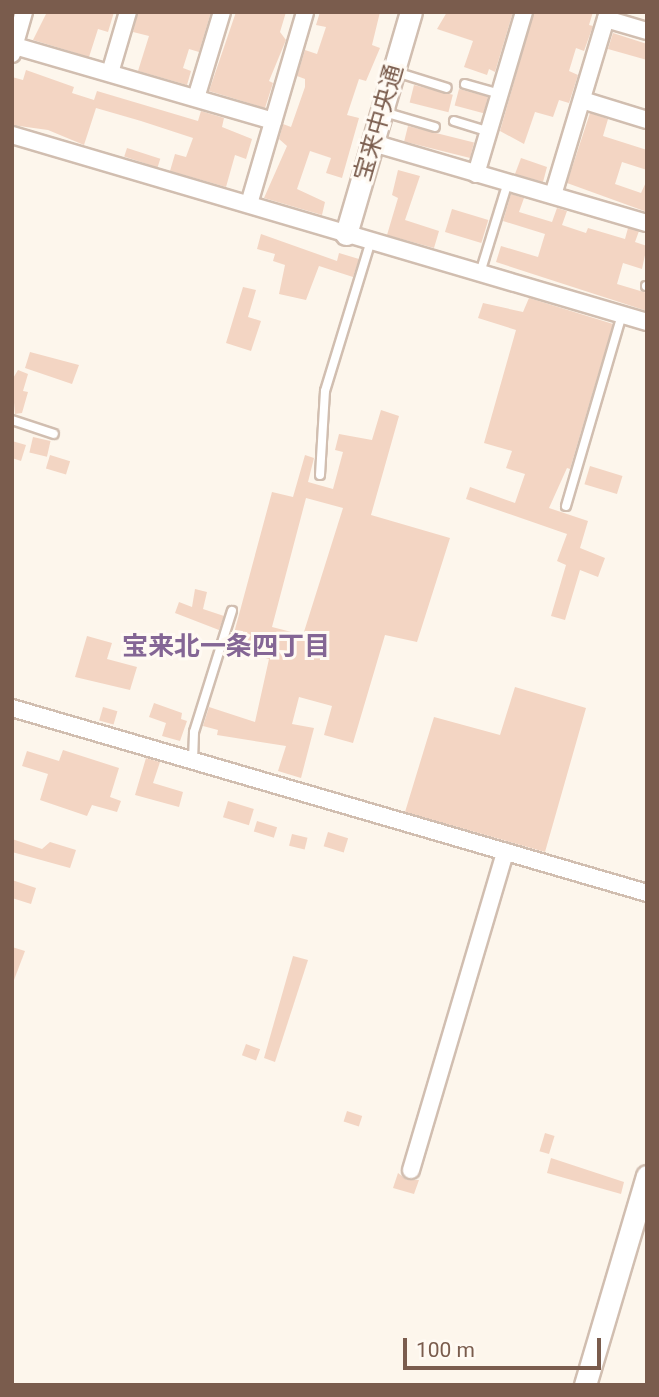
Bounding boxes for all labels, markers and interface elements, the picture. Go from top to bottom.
street label: 宝来中央通 [349,61,409,185]
district label: 宝来北一条四丁目 [122,631,330,663]
scale bar [407,1324,605,1368]
text: 100 m [416,1338,475,1362]

